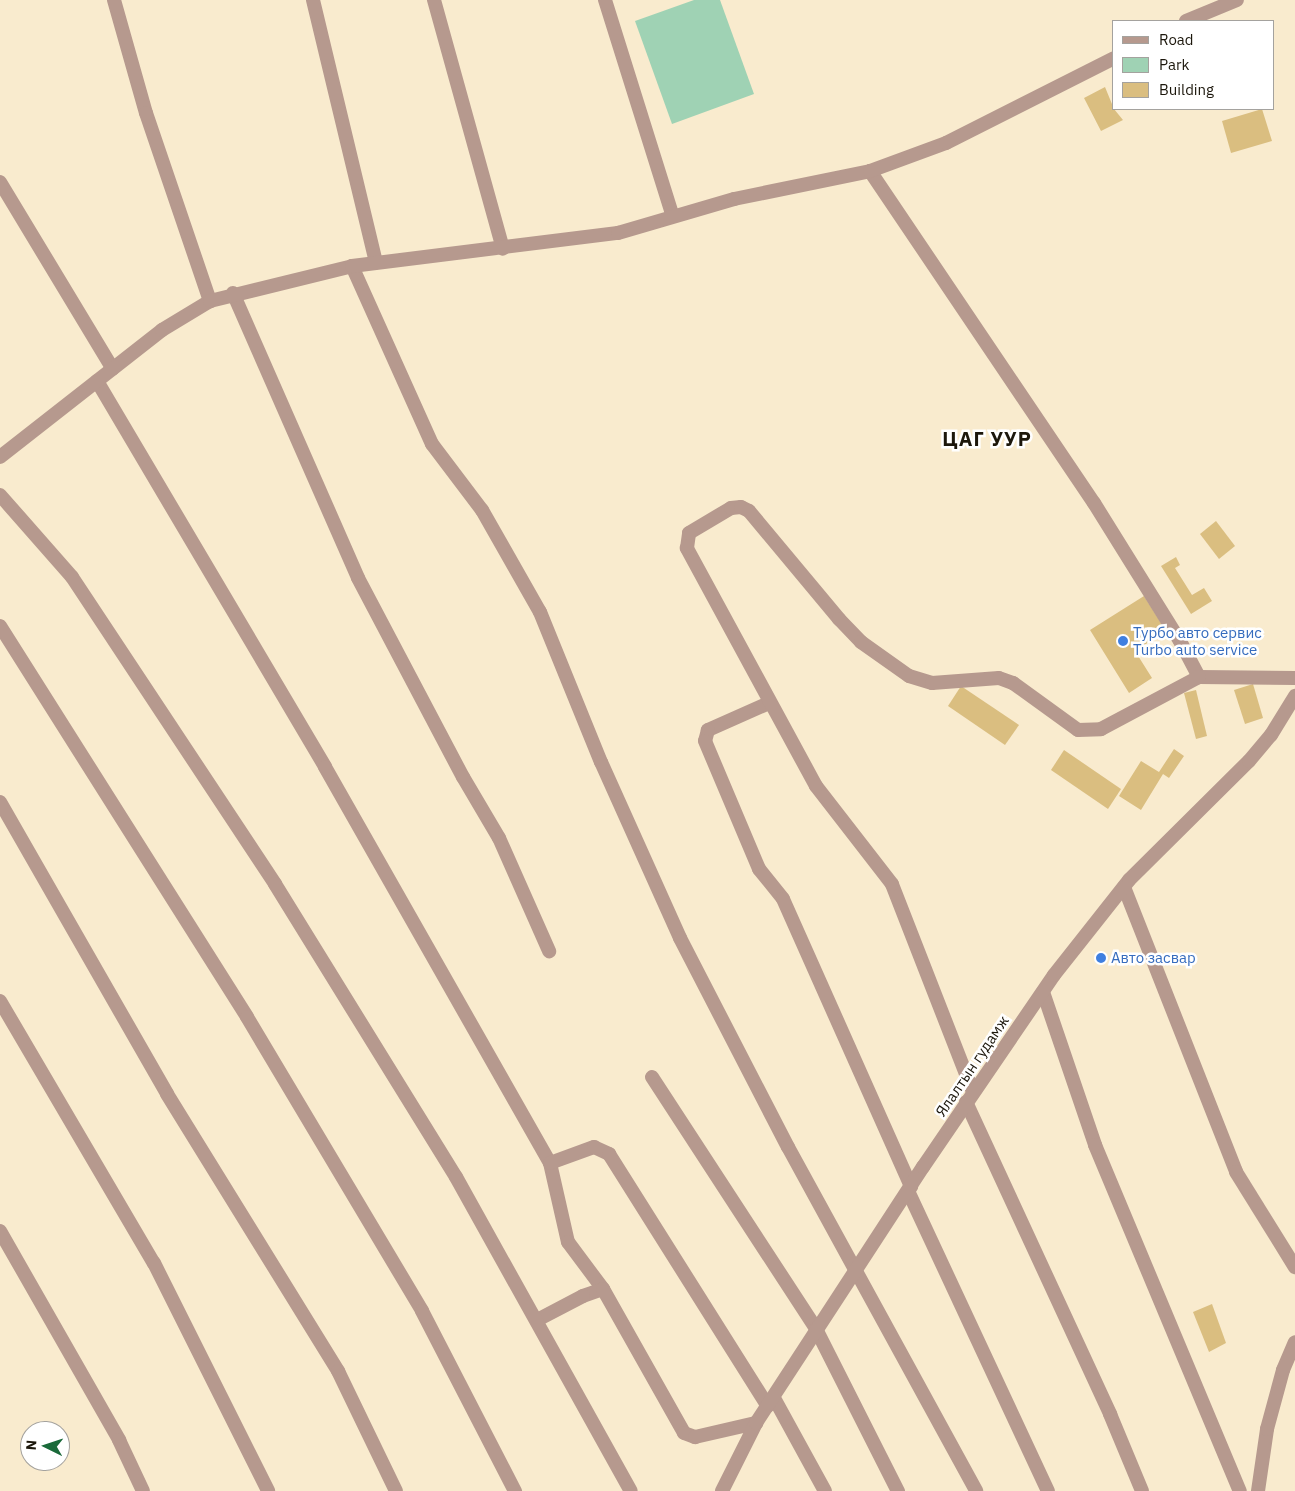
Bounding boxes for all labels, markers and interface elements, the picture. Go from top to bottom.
legend [1112,20,1275,110]
text: Road [1159,30,1194,49]
text: Park [1159,55,1189,74]
text: Building [1159,80,1214,99]
district label: ЦАГ УУР [941,426,1033,450]
place label: Турбо авто сервис Turbo auto service [1133,623,1262,658]
marker: Турбо авто сервис Turbo auto service [1117,635,1129,647]
place label: Авто засвар [1111,949,1196,967]
marker: Авто засвар [1095,952,1107,964]
street label: Ялалтын гудамж [932,1012,1012,1120]
north arrow [20,1421,70,1471]
text: N [22,1439,40,1451]

